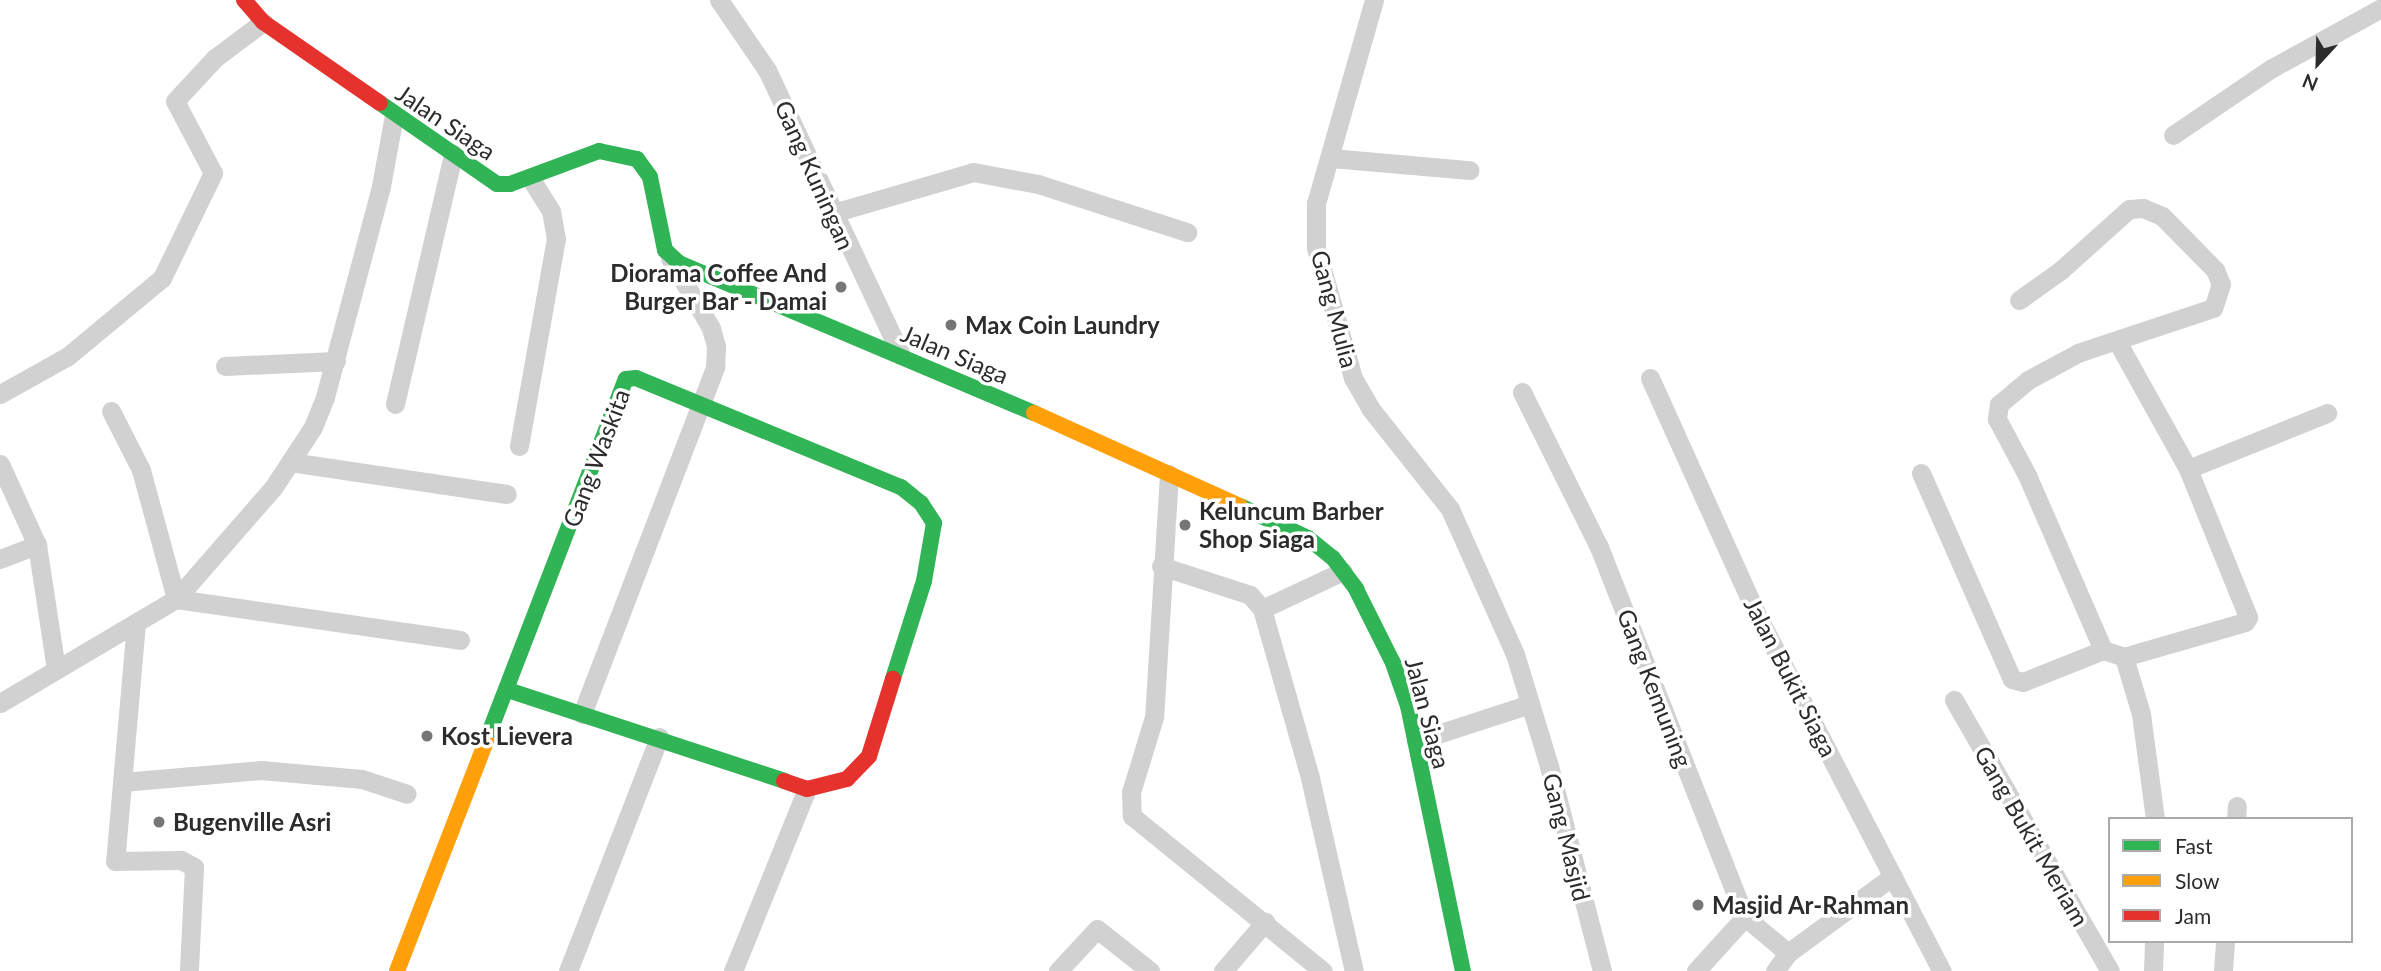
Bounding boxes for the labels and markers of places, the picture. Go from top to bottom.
place label: Diorama Coffee And Burger Bar - Damai [610,259,827,315]
marker: Diorama Coffee And Burger Bar - Damai [833,279,849,295]
place label: Max Coin Laundry [965,311,1160,339]
marker: Max Coin Laundry [943,317,959,333]
place label: Keluncum Barber Shop Siaga [1199,497,1384,553]
marker: Keluncum Barber Shop Siaga [1177,517,1193,533]
place label: Kost Lievera [441,722,573,750]
marker: Kost Lievera [419,728,435,744]
place label: Bugenville Asri [173,808,332,836]
marker: Bugenville Asri [151,814,167,830]
place label: Masjid Ar-Rahman [1712,891,1910,919]
marker: Masjid Ar-Rahman [1690,897,1706,913]

